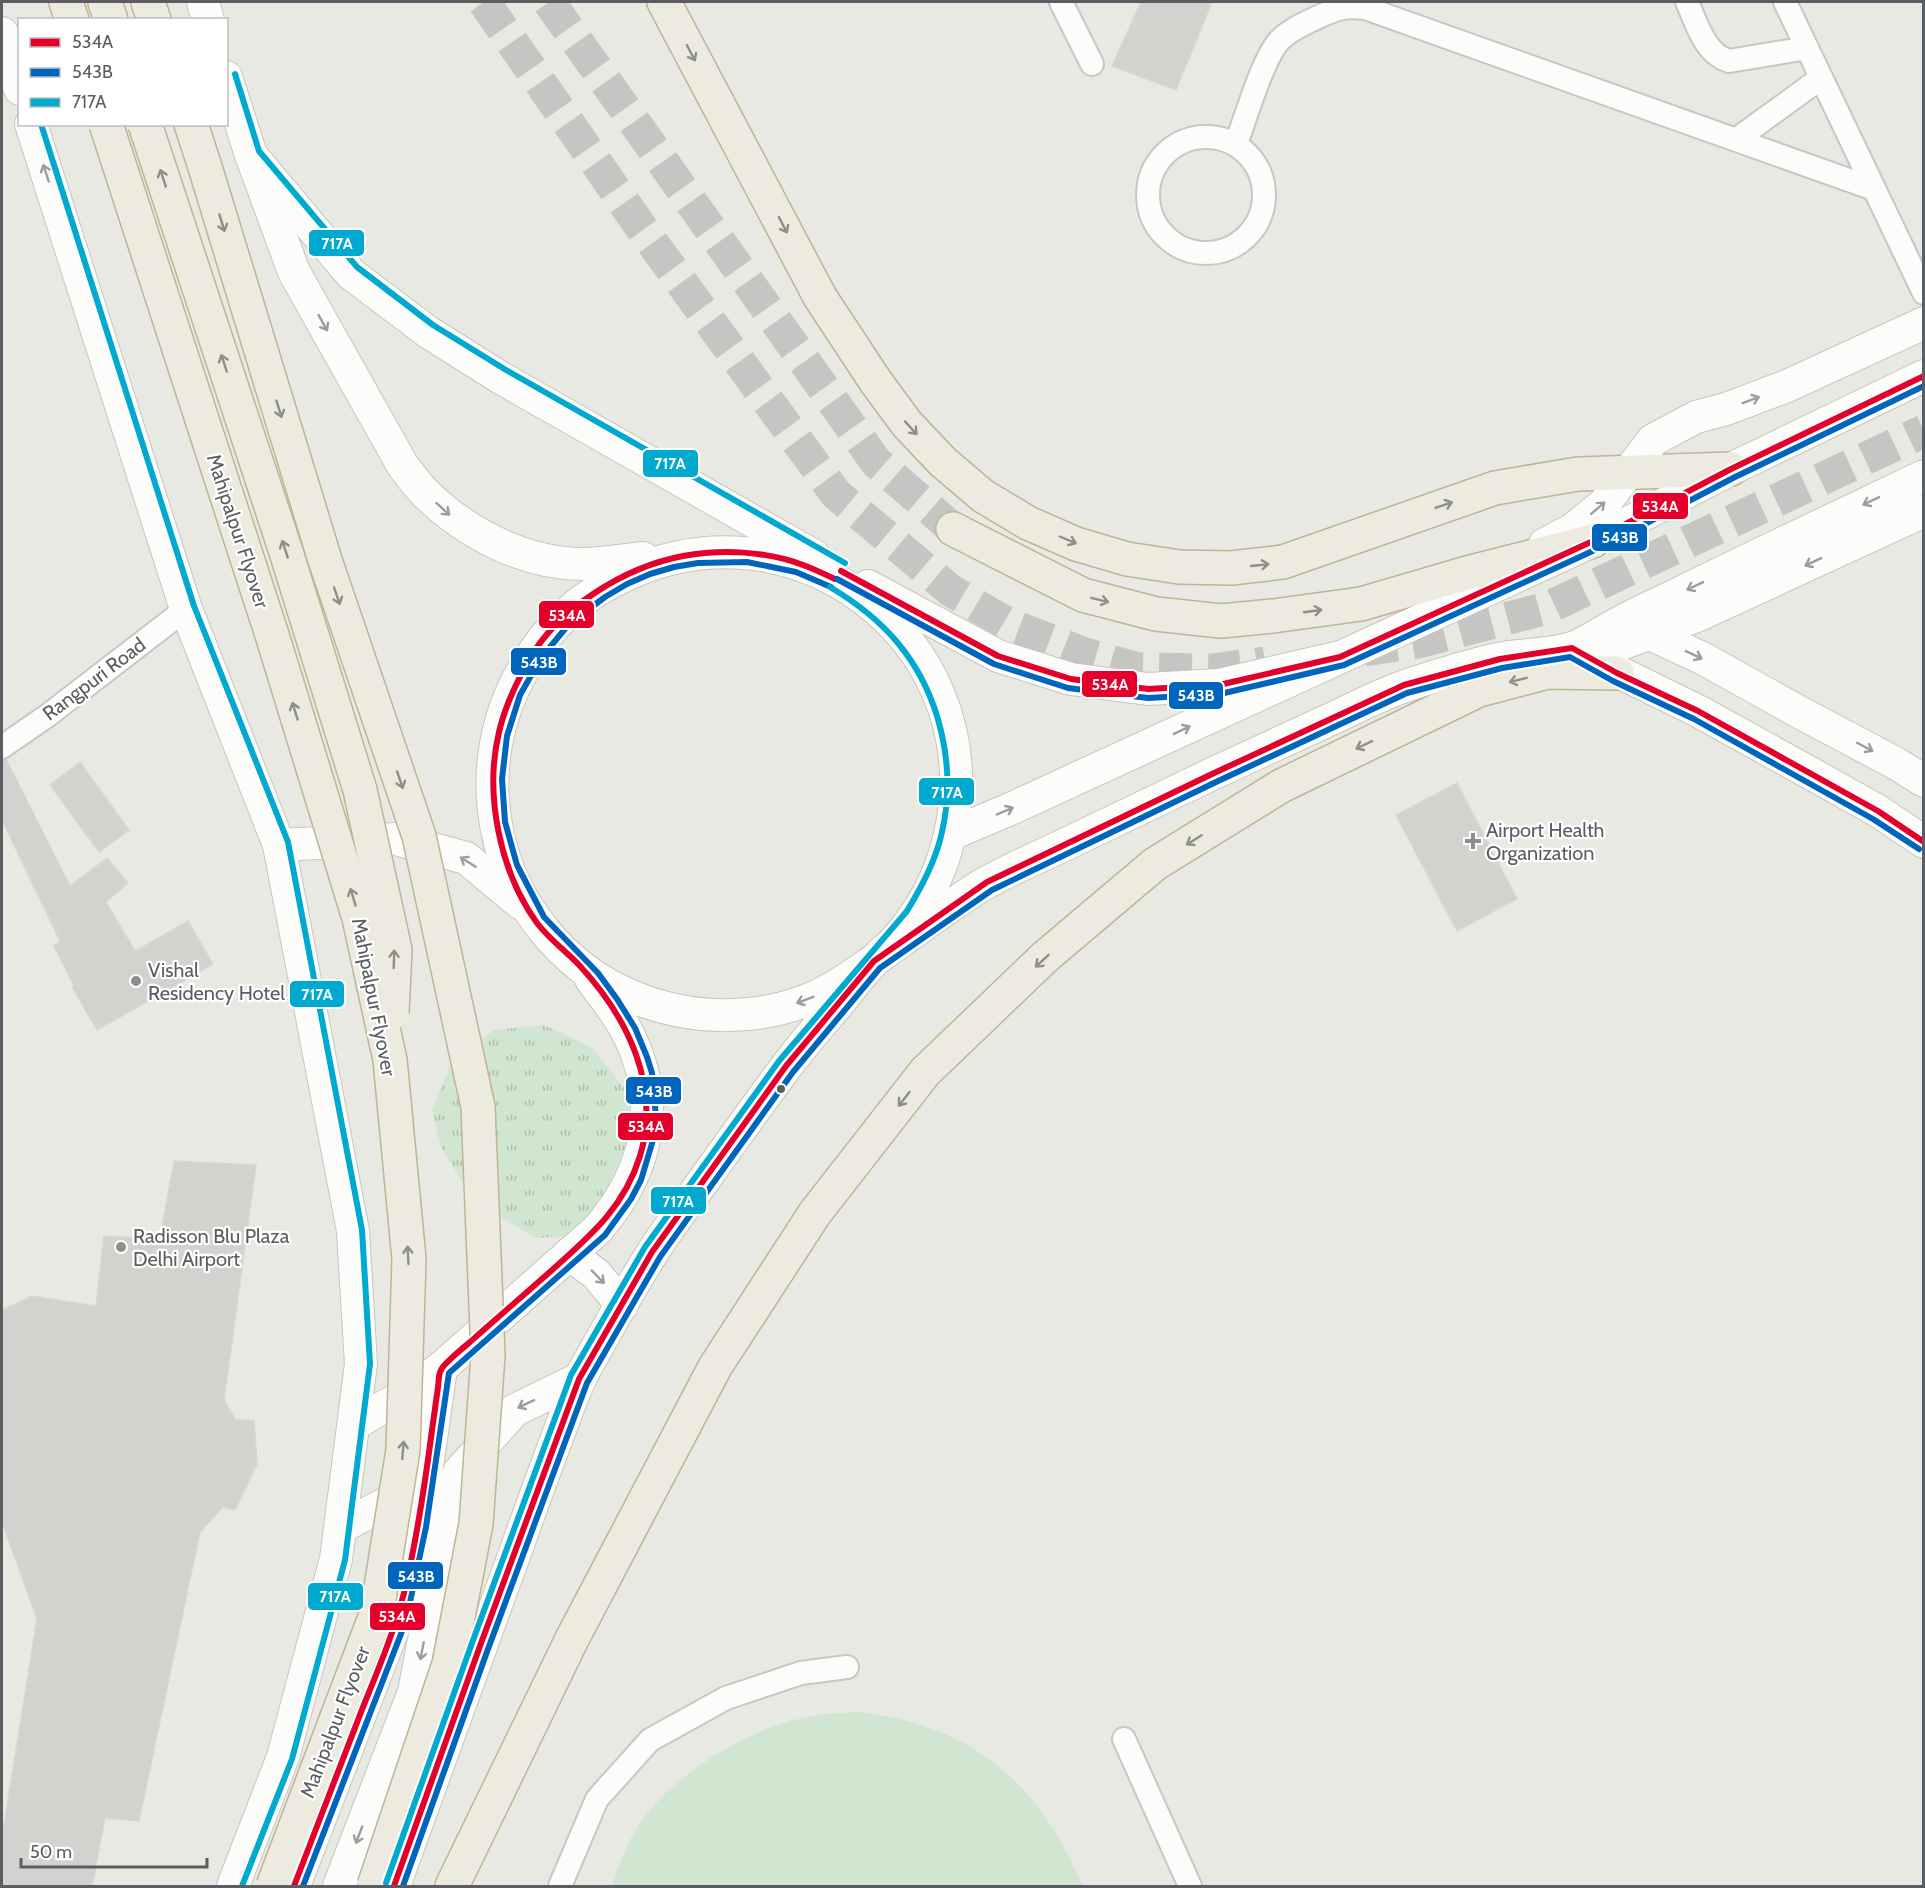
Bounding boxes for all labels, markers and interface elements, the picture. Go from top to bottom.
legend [18,18,228,126]
text: 534A [72,31,113,53]
one-way arrow [685,44,697,61]
text: 543B [72,61,113,83]
text: 717A [72,91,106,113]
one-way arrow [40,164,51,183]
one-way arrow [157,169,168,188]
one-way arrow [217,213,228,232]
one-way arrow [777,216,789,234]
line badge: 717A [308,229,365,257]
text: 717A [321,234,353,253]
one-way arrow [317,314,329,331]
one-way arrow [218,354,229,373]
one-way arrow [1741,393,1760,404]
one-way arrow [274,399,285,418]
one-way arrow [904,421,918,436]
line badge: 717A [642,449,699,478]
street label: Mahipalpur Flyover [202,451,274,612]
text: 717A [654,454,686,473]
line badge: 534A [1632,492,1689,520]
one-way arrow [1862,496,1880,508]
text: 534A [1641,497,1679,516]
one-way arrow [1435,498,1453,509]
one-way arrow [435,502,450,516]
one-way arrow [1590,502,1606,515]
line badge: 543B [1591,523,1648,552]
text: 543B [1601,528,1639,547]
one-way arrow [1059,535,1077,547]
one-way arrow [279,539,290,558]
one-way arrow [1805,557,1823,569]
one-way arrow [1249,559,1269,570]
one-way arrow [1686,580,1704,592]
one-way arrow [333,586,344,605]
one-way arrow [1090,594,1109,606]
line badge: 534A [538,600,595,629]
one-way arrow [1303,605,1323,616]
text: 534A [548,606,586,625]
street label: Rangpuri Road [38,632,150,726]
line badge: 543B [510,647,567,676]
one-way arrow [1684,649,1702,661]
text: 543B [520,653,558,672]
line badge: 534A [1081,670,1138,698]
one-way arrow [1509,674,1528,686]
text: 534A [1091,675,1129,694]
line badge: 543B [1168,681,1224,710]
text: 543B [1177,686,1215,705]
one-way arrow [289,702,300,721]
one-way arrow [1172,724,1190,735]
one-way arrow [1355,740,1373,752]
one-way arrow [1856,742,1874,754]
one-way arrow [395,770,406,789]
line badge: 717A [918,777,975,806]
text: 717A [931,783,963,802]
one-way arrow [995,805,1013,816]
place label: Airport Health Organization [1486,818,1604,865]
marker: Airport Health Organization [1464,832,1482,850]
one-way arrow [1185,833,1202,846]
one-way arrow [460,855,477,867]
one-way arrow [347,888,358,907]
street label: Mahipalpur Flyover [347,916,401,1079]
one-way arrow [389,950,400,970]
one-way arrow [1034,954,1049,968]
place label: Vishal Residency Hotel [148,958,285,1005]
marker: Vishal Residency Hotel [129,974,143,988]
line badge: 717A [289,980,345,1008]
text: 717A [301,985,333,1004]
one-way arrow [796,995,815,1006]
line badge: 543B [625,1076,682,1105]
text: 543B [635,1082,673,1101]
unlabelled marker [775,1083,787,1095]
one-way arrow [898,1090,910,1106]
line badge: 534A [617,1112,674,1141]
text: 534A [627,1117,665,1136]
line badge: 717A [650,1186,707,1215]
text: 717A [662,1192,694,1211]
place label: Radisson Blu Plaza Delhi Airport [133,1224,290,1271]
marker: Radisson Blu Plaza Delhi Airport [114,1240,128,1254]
one-way arrow [403,1246,414,1266]
one-way arrow [590,1270,605,1285]
one-way arrow [518,1399,536,1411]
one-way arrow [398,1441,409,1460]
line badge: 543B [387,1561,444,1590]
text: 543B [397,1567,435,1586]
line badge: 717A [307,1582,364,1611]
text: 717A [319,1587,351,1606]
line badge: 534A [369,1602,426,1631]
text: 534A [378,1607,416,1626]
one-way arrow [416,1640,427,1660]
street label: Mahipalpur Flyover [295,1642,375,1801]
one-way arrow [353,1825,364,1844]
scale bar [21,1831,207,1869]
text: 50 m [30,1841,72,1863]

